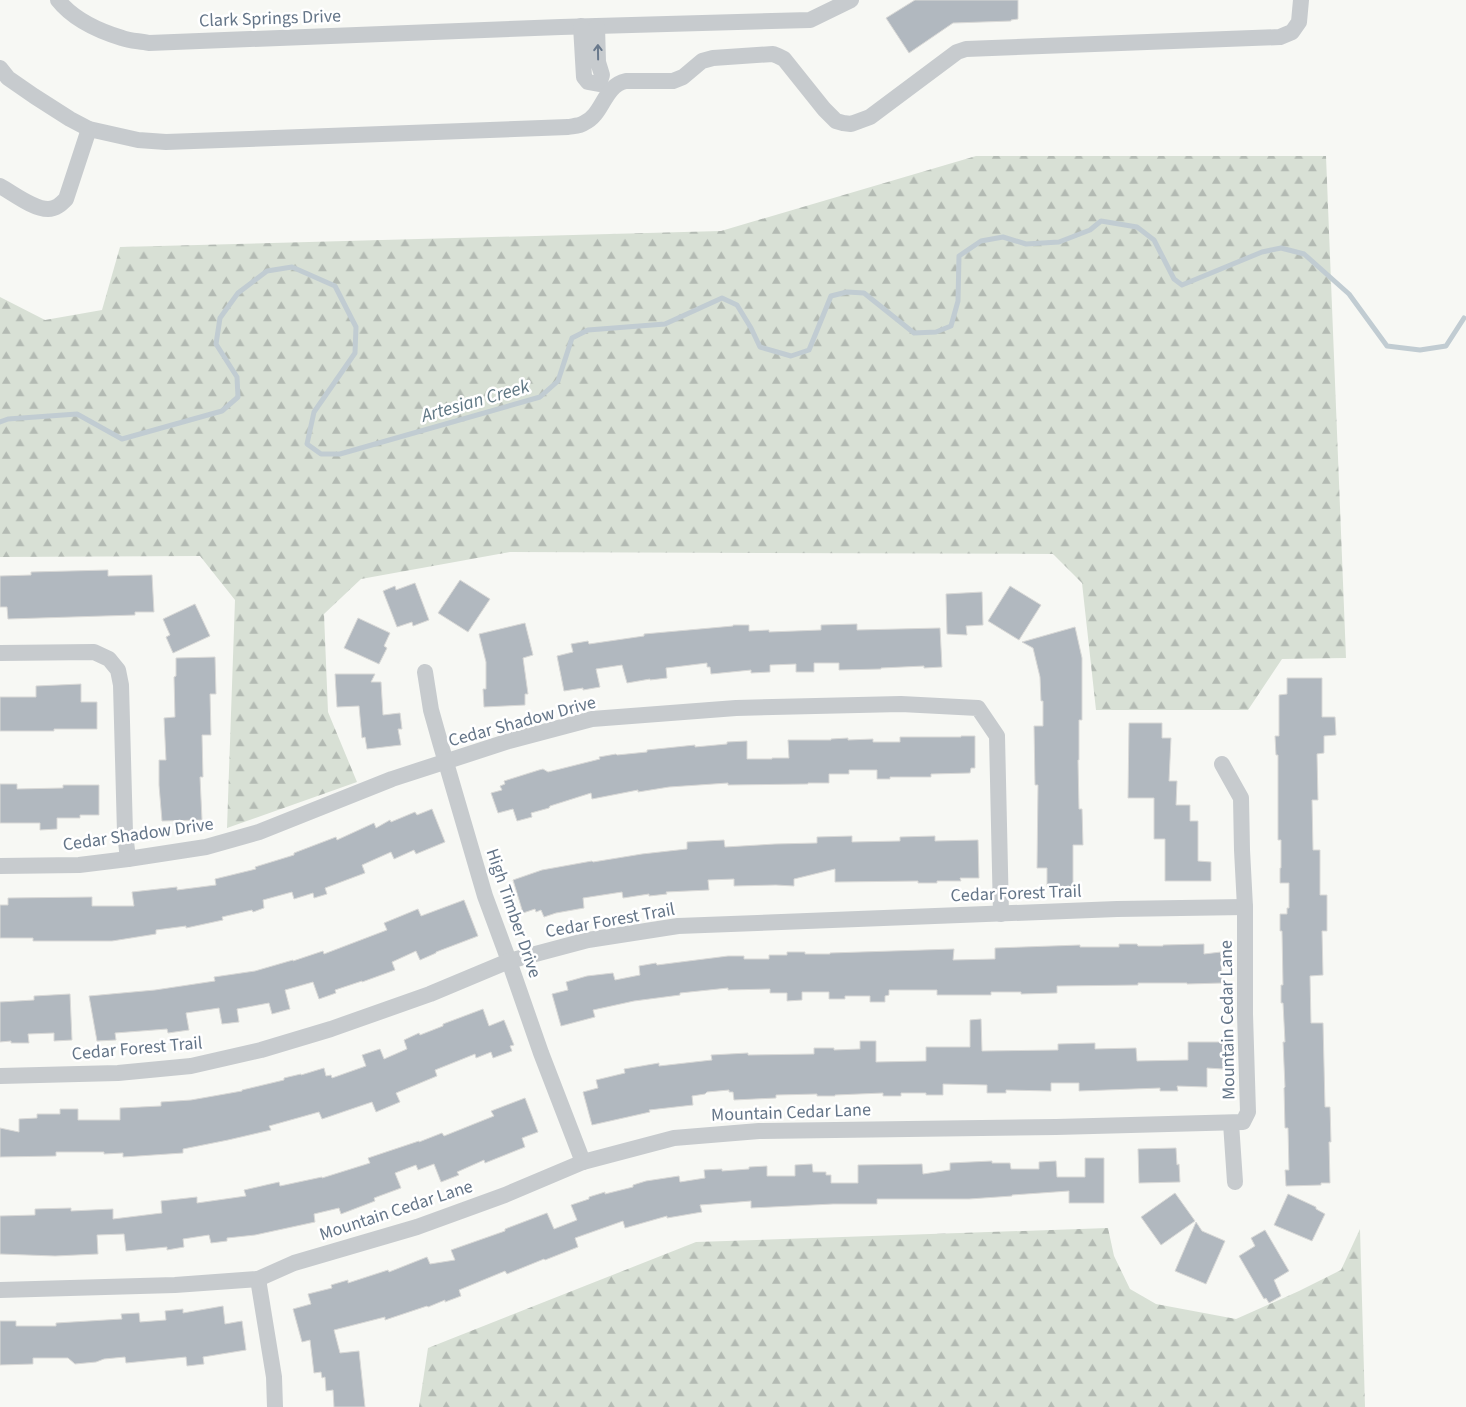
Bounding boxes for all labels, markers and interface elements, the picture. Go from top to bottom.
street label: Clark Springs Drive [199,4,342,33]
one-way arrow [593,44,603,60]
water label: Artesian Creek [417,373,534,430]
street label: Cedar Shadow Drive [446,690,599,753]
street label: Cedar Shadow Drive [61,812,215,857]
street label: High Timber Drive [480,845,547,981]
street label: Cedar Forest Trail [950,879,1082,908]
street label: Cedar Forest Trail [543,897,677,944]
street label: Mountain Cedar Lane [1214,940,1241,1100]
street label: Cedar Forest Trail [71,1030,203,1067]
street label: Mountain Cedar Lane [711,1097,871,1128]
street label: Mountain Cedar Lane [316,1174,476,1247]

